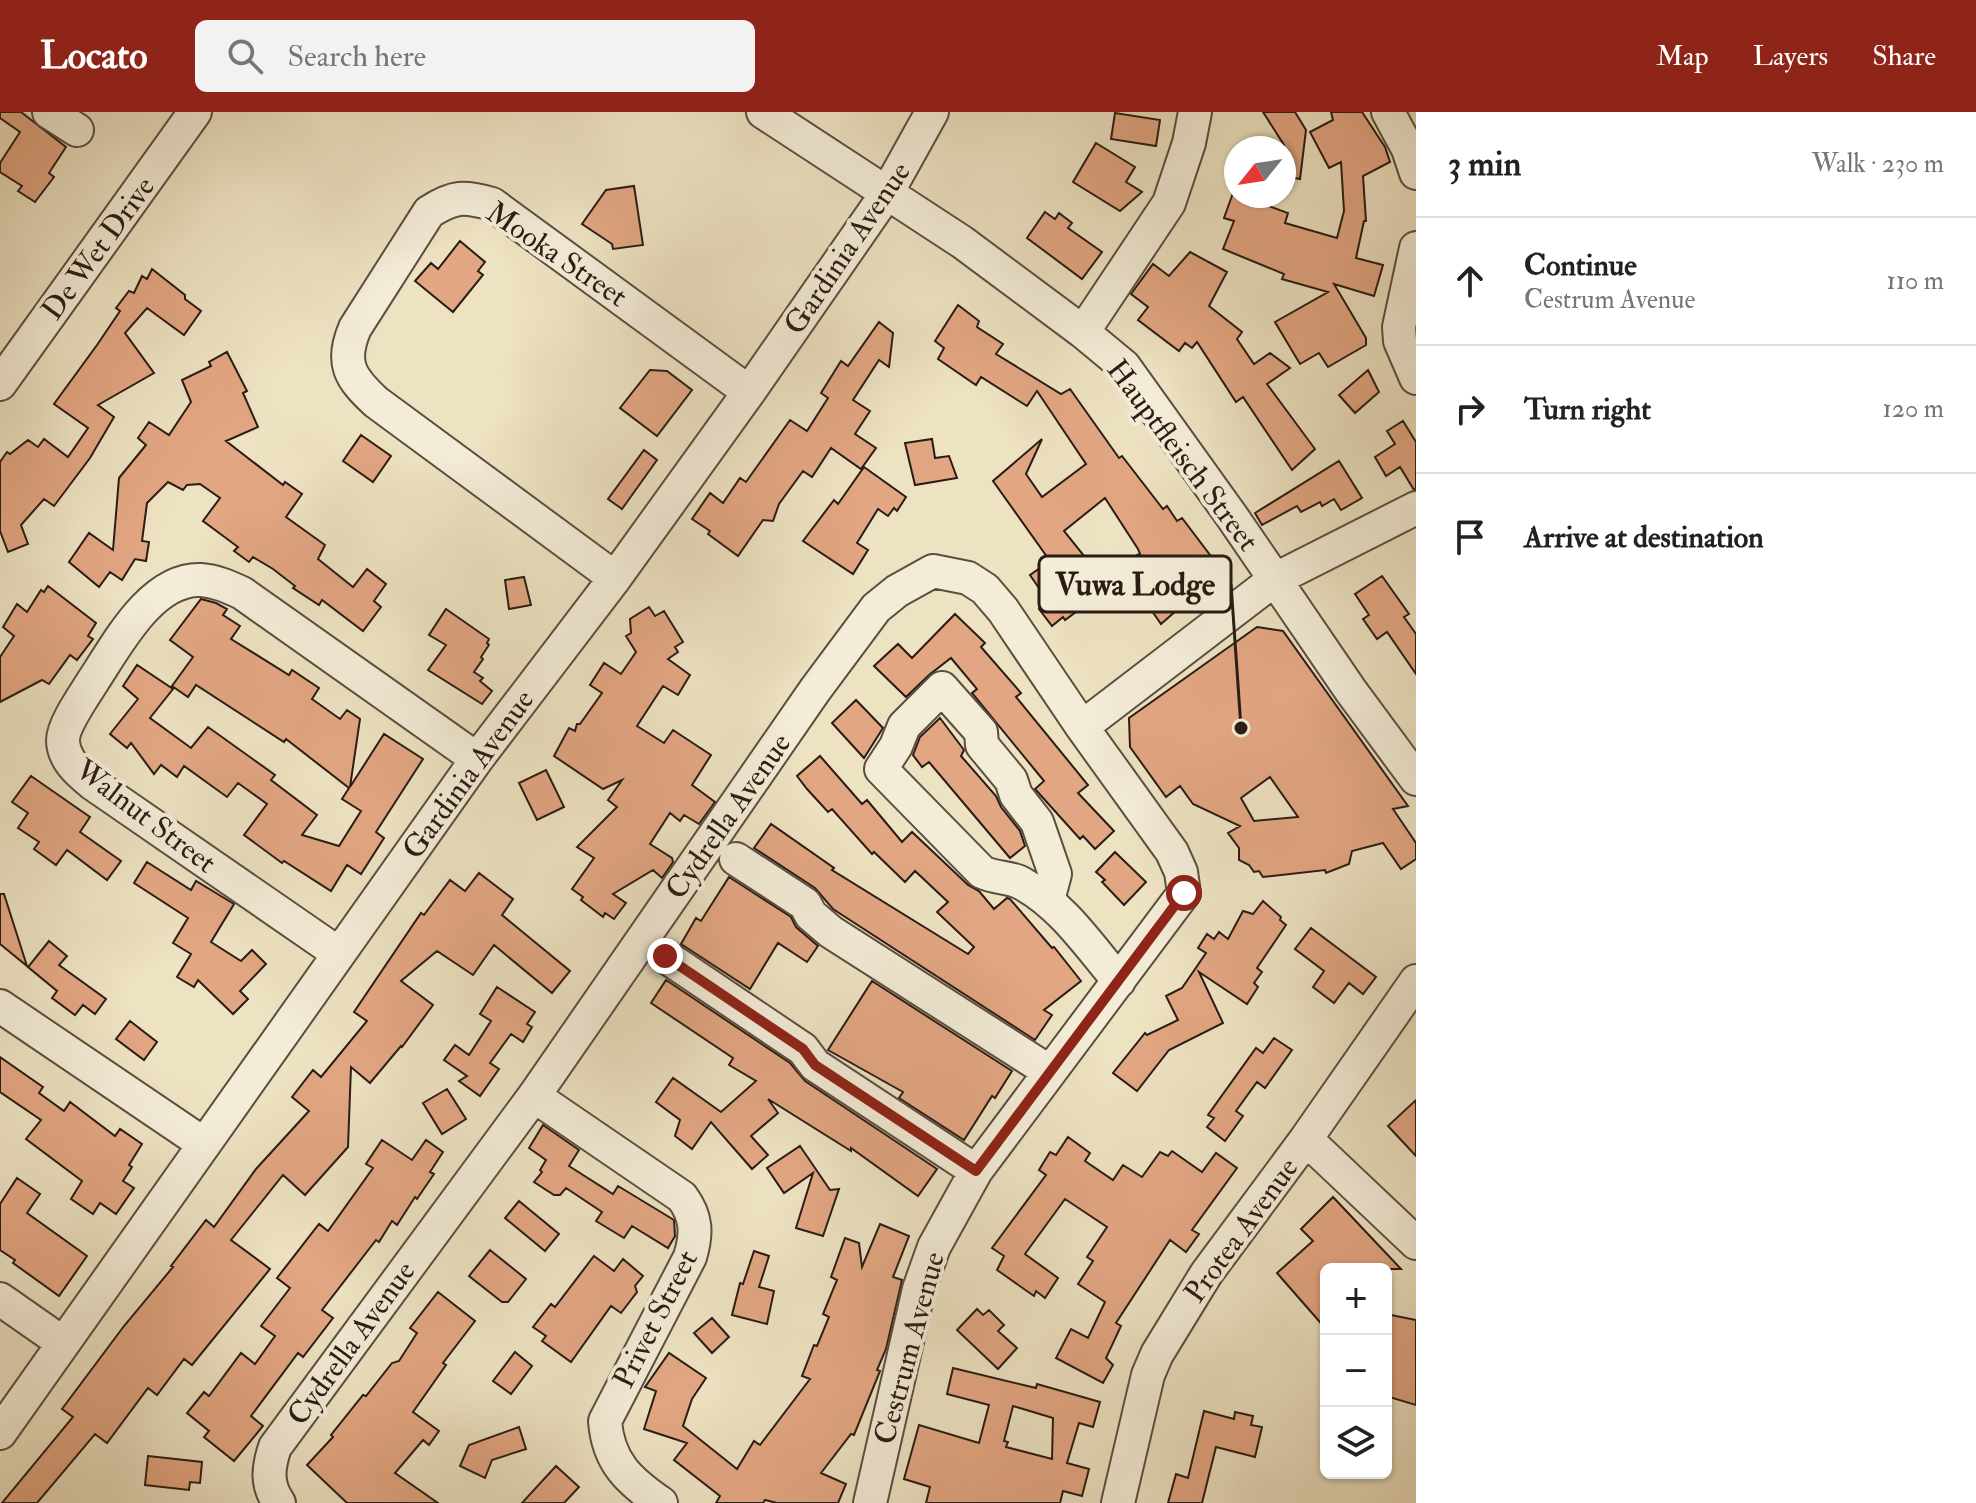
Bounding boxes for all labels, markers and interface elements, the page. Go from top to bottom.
search box [195,20,755,92]
text: Locato [40,32,147,80]
icon: search [223,34,267,78]
text: Search here [287,38,426,75]
text: Map [1656,39,1709,74]
text: Layers [1753,39,1828,74]
text: Share [1872,39,1936,74]
north arrow [1224,136,1296,208]
text: 3 min [1448,143,1521,186]
text: Walk · 230 m [1812,148,1944,180]
street label: Gardinia Avenue [776,155,919,342]
street label: De Wet Drive [34,169,163,327]
street label: Mooka Street [479,194,635,315]
text: Continue [1524,247,1637,284]
icon: ahead [1448,259,1492,303]
text: 110 m [1887,265,1944,297]
text: Cestrum Avenue [1524,284,1695,316]
street label: Hauptfleisch Street [1099,352,1267,559]
icon: right [1448,387,1492,431]
text: Turn right [1524,391,1651,428]
text: 120 m [1883,393,1944,425]
icon: arrive [1448,515,1492,559]
text: Arrive at destination [1524,519,1764,556]
callout: Vuwa Lodge [1039,556,1231,612]
text: Vuwa Lodge [1054,565,1216,605]
street label: Gardinia Avenue [395,682,542,866]
street label: Cydrella Avenue [658,726,799,906]
street label: Walnut Street [67,751,224,882]
route start [1166,875,1202,911]
route end [647,938,683,974]
street label: Protea Avenue [1176,1150,1307,1310]
street label: Privet Street [605,1244,706,1394]
street label: Cestrum Avenue [866,1248,953,1448]
street label: Cydrella Avenue [279,1254,423,1433]
map controls [1320,1263,1392,1479]
button: + [1320,1263,1392,1335]
button: − [1320,1335,1392,1407]
button: layers [1320,1407,1392,1479]

